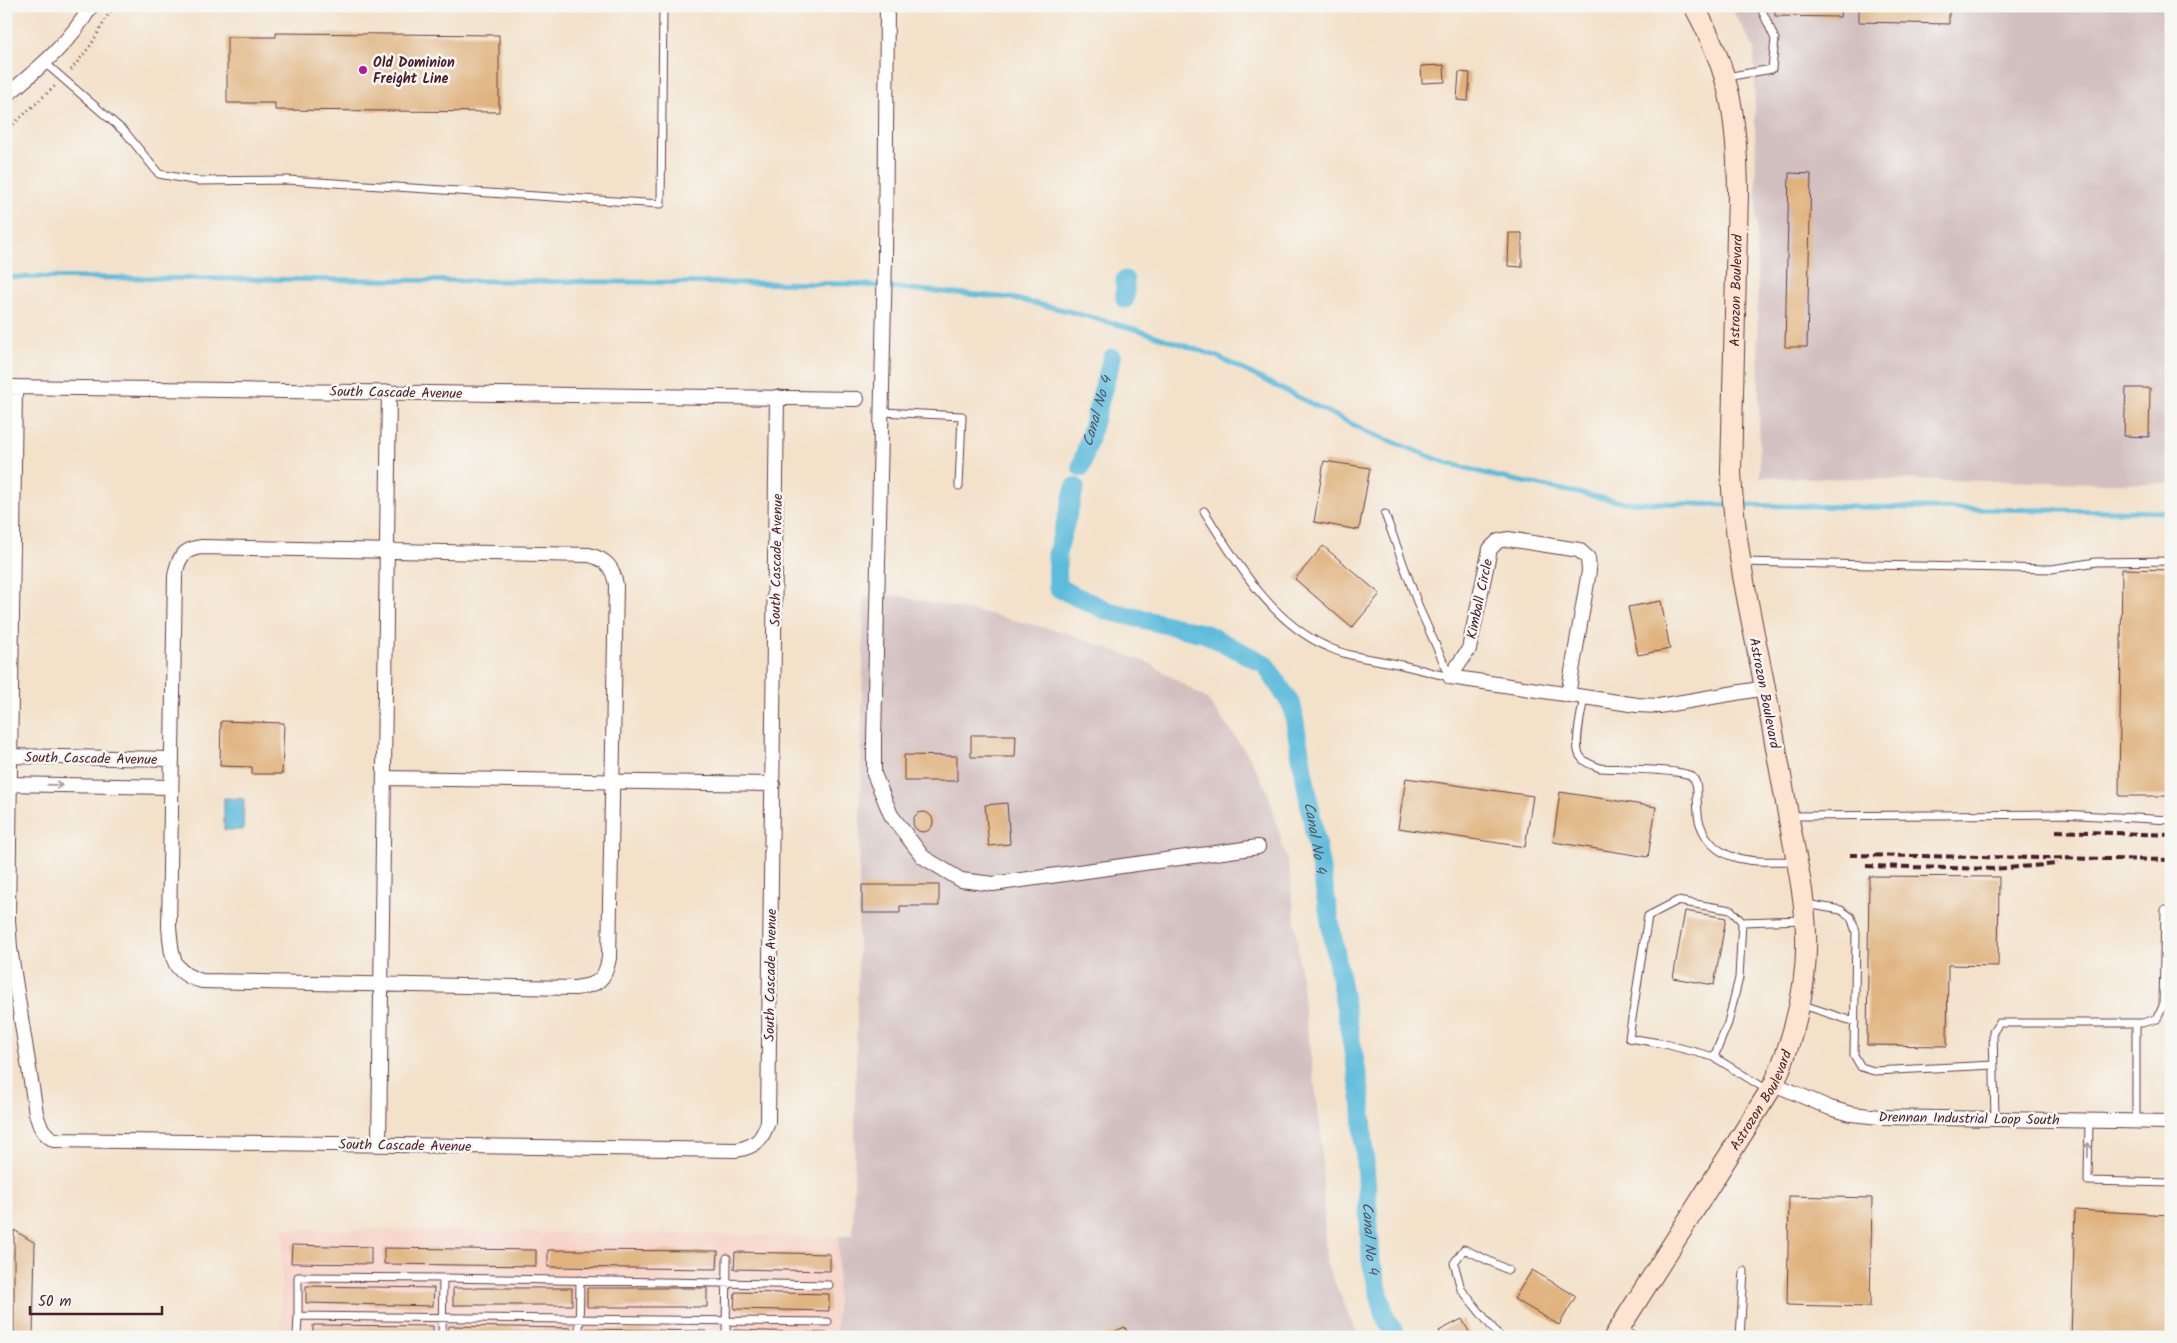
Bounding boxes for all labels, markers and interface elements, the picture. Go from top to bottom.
place label: Old Dominion Freight Line [373,52,455,90]
marker: Old Dominion Freight Line [357,64,369,76]
street label: Astrozon Boulevard [1724,233,1749,347]
water label: Canal No 4 [1076,372,1120,449]
street label: South Cascade Avenue [329,381,463,405]
street label: South Cascade Avenue [765,493,789,627]
street label: Kimball Circle [1461,556,1499,641]
street label: Astrozon Boulevard [1743,636,1786,751]
street label: South Cascade Avenue [24,747,158,771]
one-way arrow [46,780,63,790]
water label: Canal No 4 [1296,800,1333,877]
street label: South Cascade Avenue [759,908,783,1042]
street label: Astrozon Boulevard [1725,1046,1798,1155]
street label: Drennan Industrial Loop South [1878,1106,2060,1132]
street label: South Cascade Avenue [338,1134,472,1158]
one-way arrow [2083,1143,2093,1159]
water label: Canal No 4 [1354,1202,1385,1279]
scale bar [30,1283,162,1315]
text: 50 m [38,1290,72,1314]

